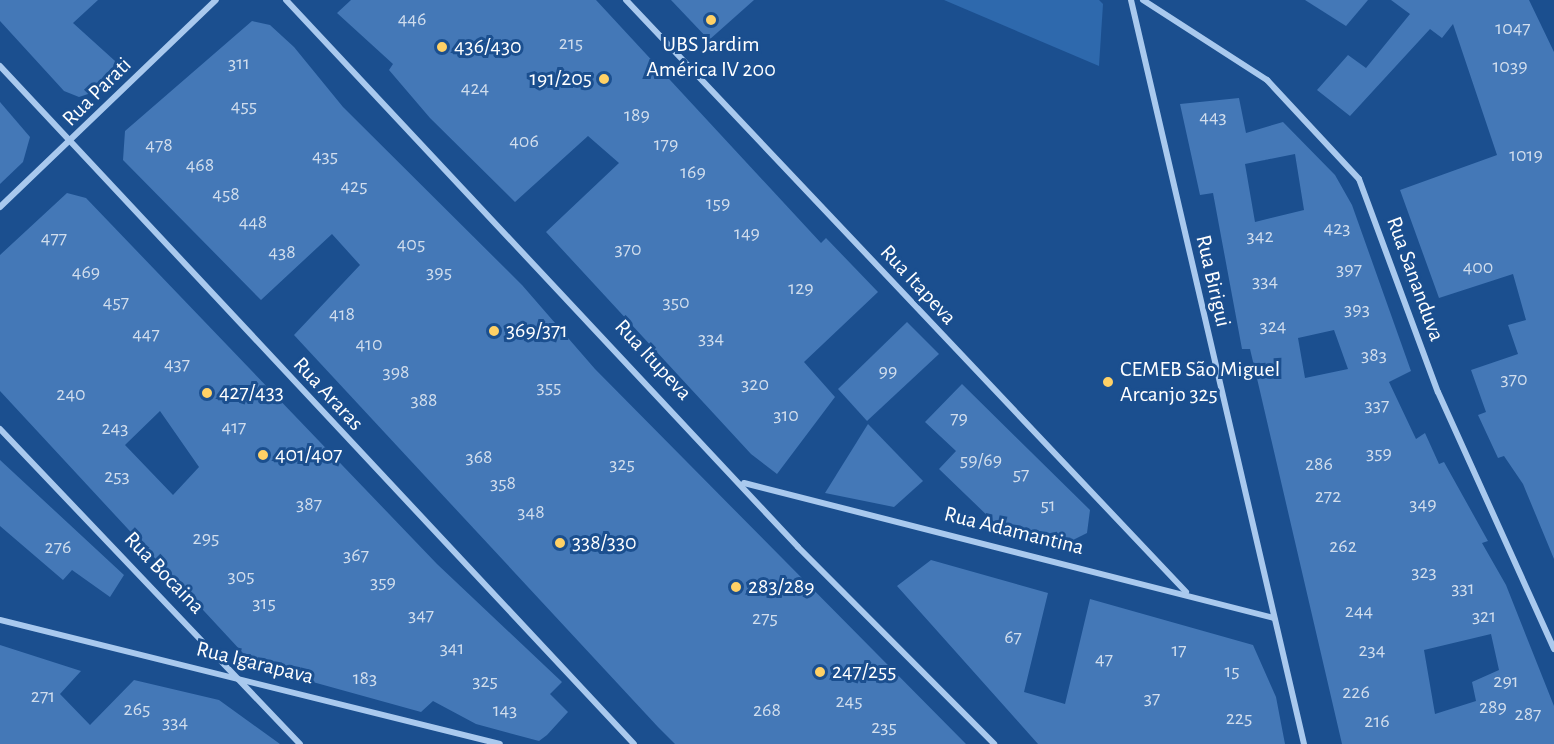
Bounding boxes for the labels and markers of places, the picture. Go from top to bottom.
marker: UBS Jardim América IV 200 [702,11,720,29]
place label: UBS Jardim América IV 200 [646,31,776,82]
place label: 436/430 [454,34,522,60]
marker: 436/430 [435,40,449,54]
place label: 191/205 [529,66,592,92]
marker: 191/205 [597,72,611,86]
place label: 369/371 [506,318,568,344]
marker: 369/371 [487,324,501,338]
place label: CEMEB São Miguel Arcanjo 325 [1120,356,1280,408]
marker: CEMEB São Miguel Arcanjo 325 [1101,375,1115,389]
place label: 427/433 [219,380,284,406]
marker: 427/433 [200,386,214,400]
place label: 401/407 [275,442,342,468]
marker: 401/407 [256,448,270,462]
place label: 338/330 [572,530,637,556]
marker: 338/330 [553,536,567,550]
place label: 283/289 [748,574,815,600]
marker: 283/289 [729,580,743,594]
place label: 247/255 [832,659,896,685]
marker: 247/255 [813,665,827,679]

